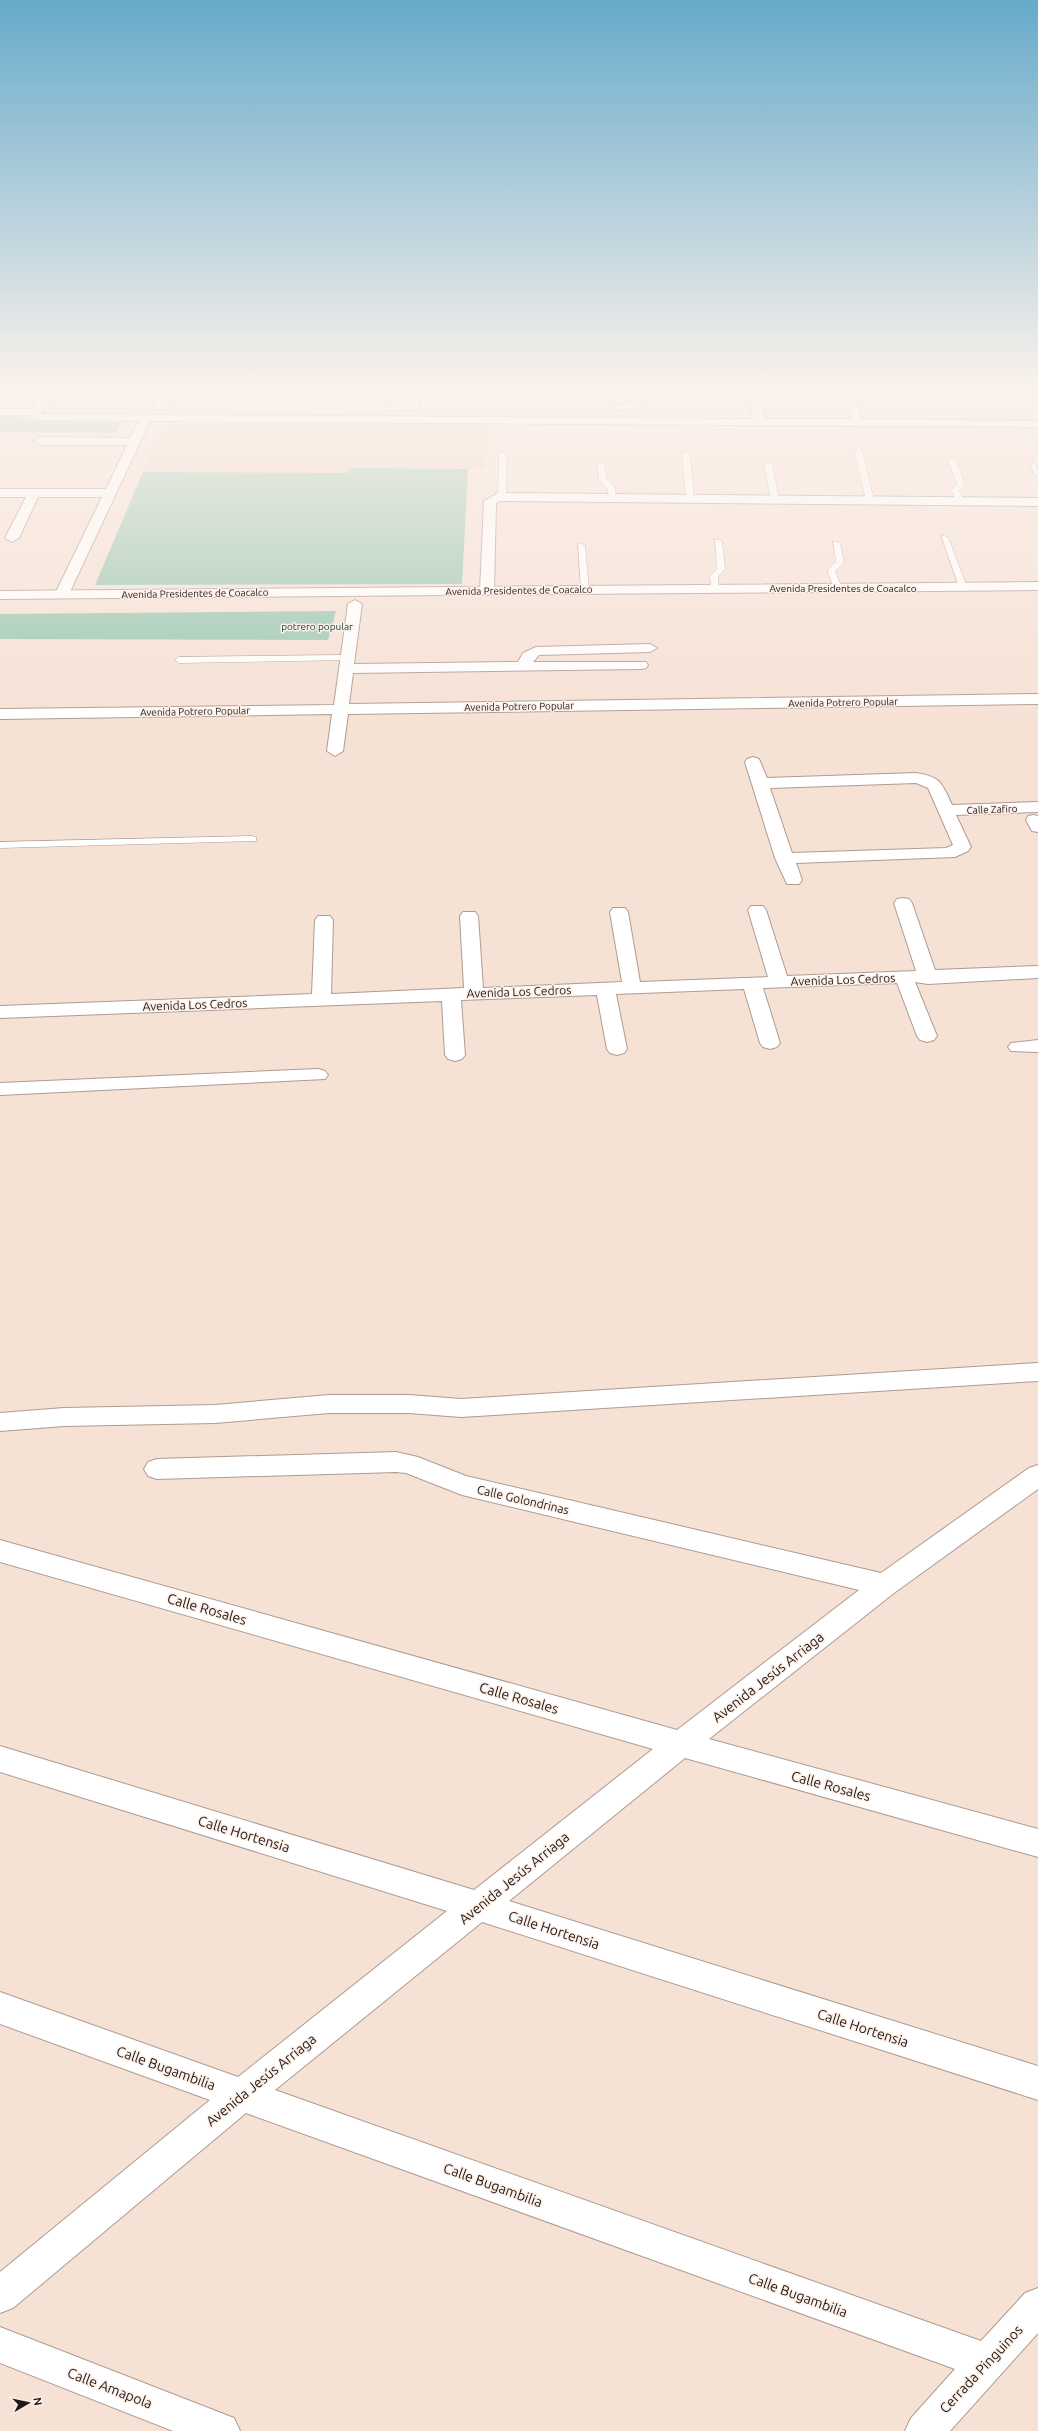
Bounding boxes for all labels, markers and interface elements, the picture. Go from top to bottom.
street label: Avenida Presidentes de Coacalco [770,583,917,594]
street label: Avenida Presidentes de Coacalco [445,584,593,597]
street label: Avenida Presidentes de Coacalco [121,587,269,600]
park label: potrero popular [281,621,353,632]
street label: Avenida Potrero Popular [788,696,898,709]
street label: Avenida Potrero Popular [464,700,574,713]
street label: Avenida Potrero Popular [140,705,250,718]
street label: Calle Zafiro [966,803,1018,816]
street label: Avenida Los Cedros [790,971,896,988]
street label: Avenida Los Cedros [466,983,572,1000]
street label: Avenida Los Cedros [142,996,248,1013]
street label: Calle Golondrinas [476,1483,570,1516]
street label: Calle Rosales [166,1590,248,1628]
street label: Avenida Jesús Arriaga [709,1629,827,1725]
street label: Calle Rosales [478,1679,560,1717]
street label: Calle Rosales [789,1768,873,1804]
street label: Calle Hortensia [196,1812,292,1856]
street label: Avenida Jesús Arriaga [456,1829,572,1927]
street label: Calle Hortensia [506,1908,602,1952]
street label: Calle Hortensia [815,2006,911,2050]
street label: Avenida Jesús Arriaga [203,2031,319,2129]
street label: Calle Bugambilia [114,2043,218,2093]
street label: Calle Bugambilia [441,2160,545,2210]
street label: Calle Bugambilia [746,2270,850,2320]
street label: Cerrada Pinguinos [936,2322,1026,2416]
street label: Calle Amapola [65,2364,155,2412]
north arrow [8,2383,48,2423]
text: N [31,2396,44,2406]

